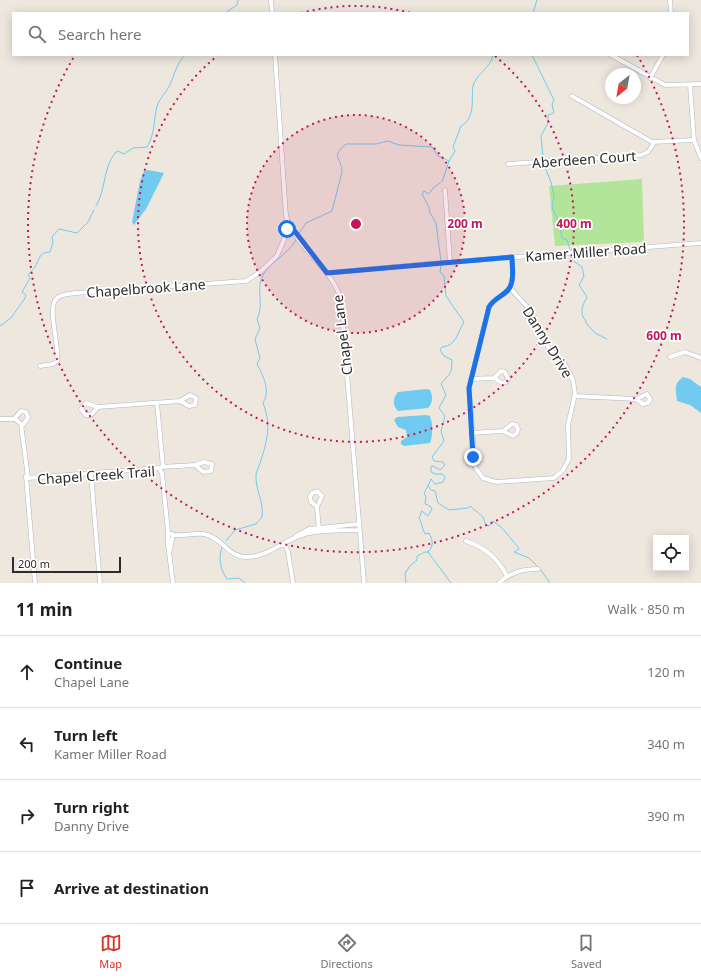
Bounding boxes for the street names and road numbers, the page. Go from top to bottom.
street label: Aberdeen Court [531,146,637,172]
street label: Kamer Miller Road [525,238,647,266]
street label: Chapelbrook Lane [86,274,206,302]
street label: Chapel Lane [328,294,356,376]
street label: Danny Drive [519,303,578,381]
street label: Chapel Creek Trail [36,461,156,489]

